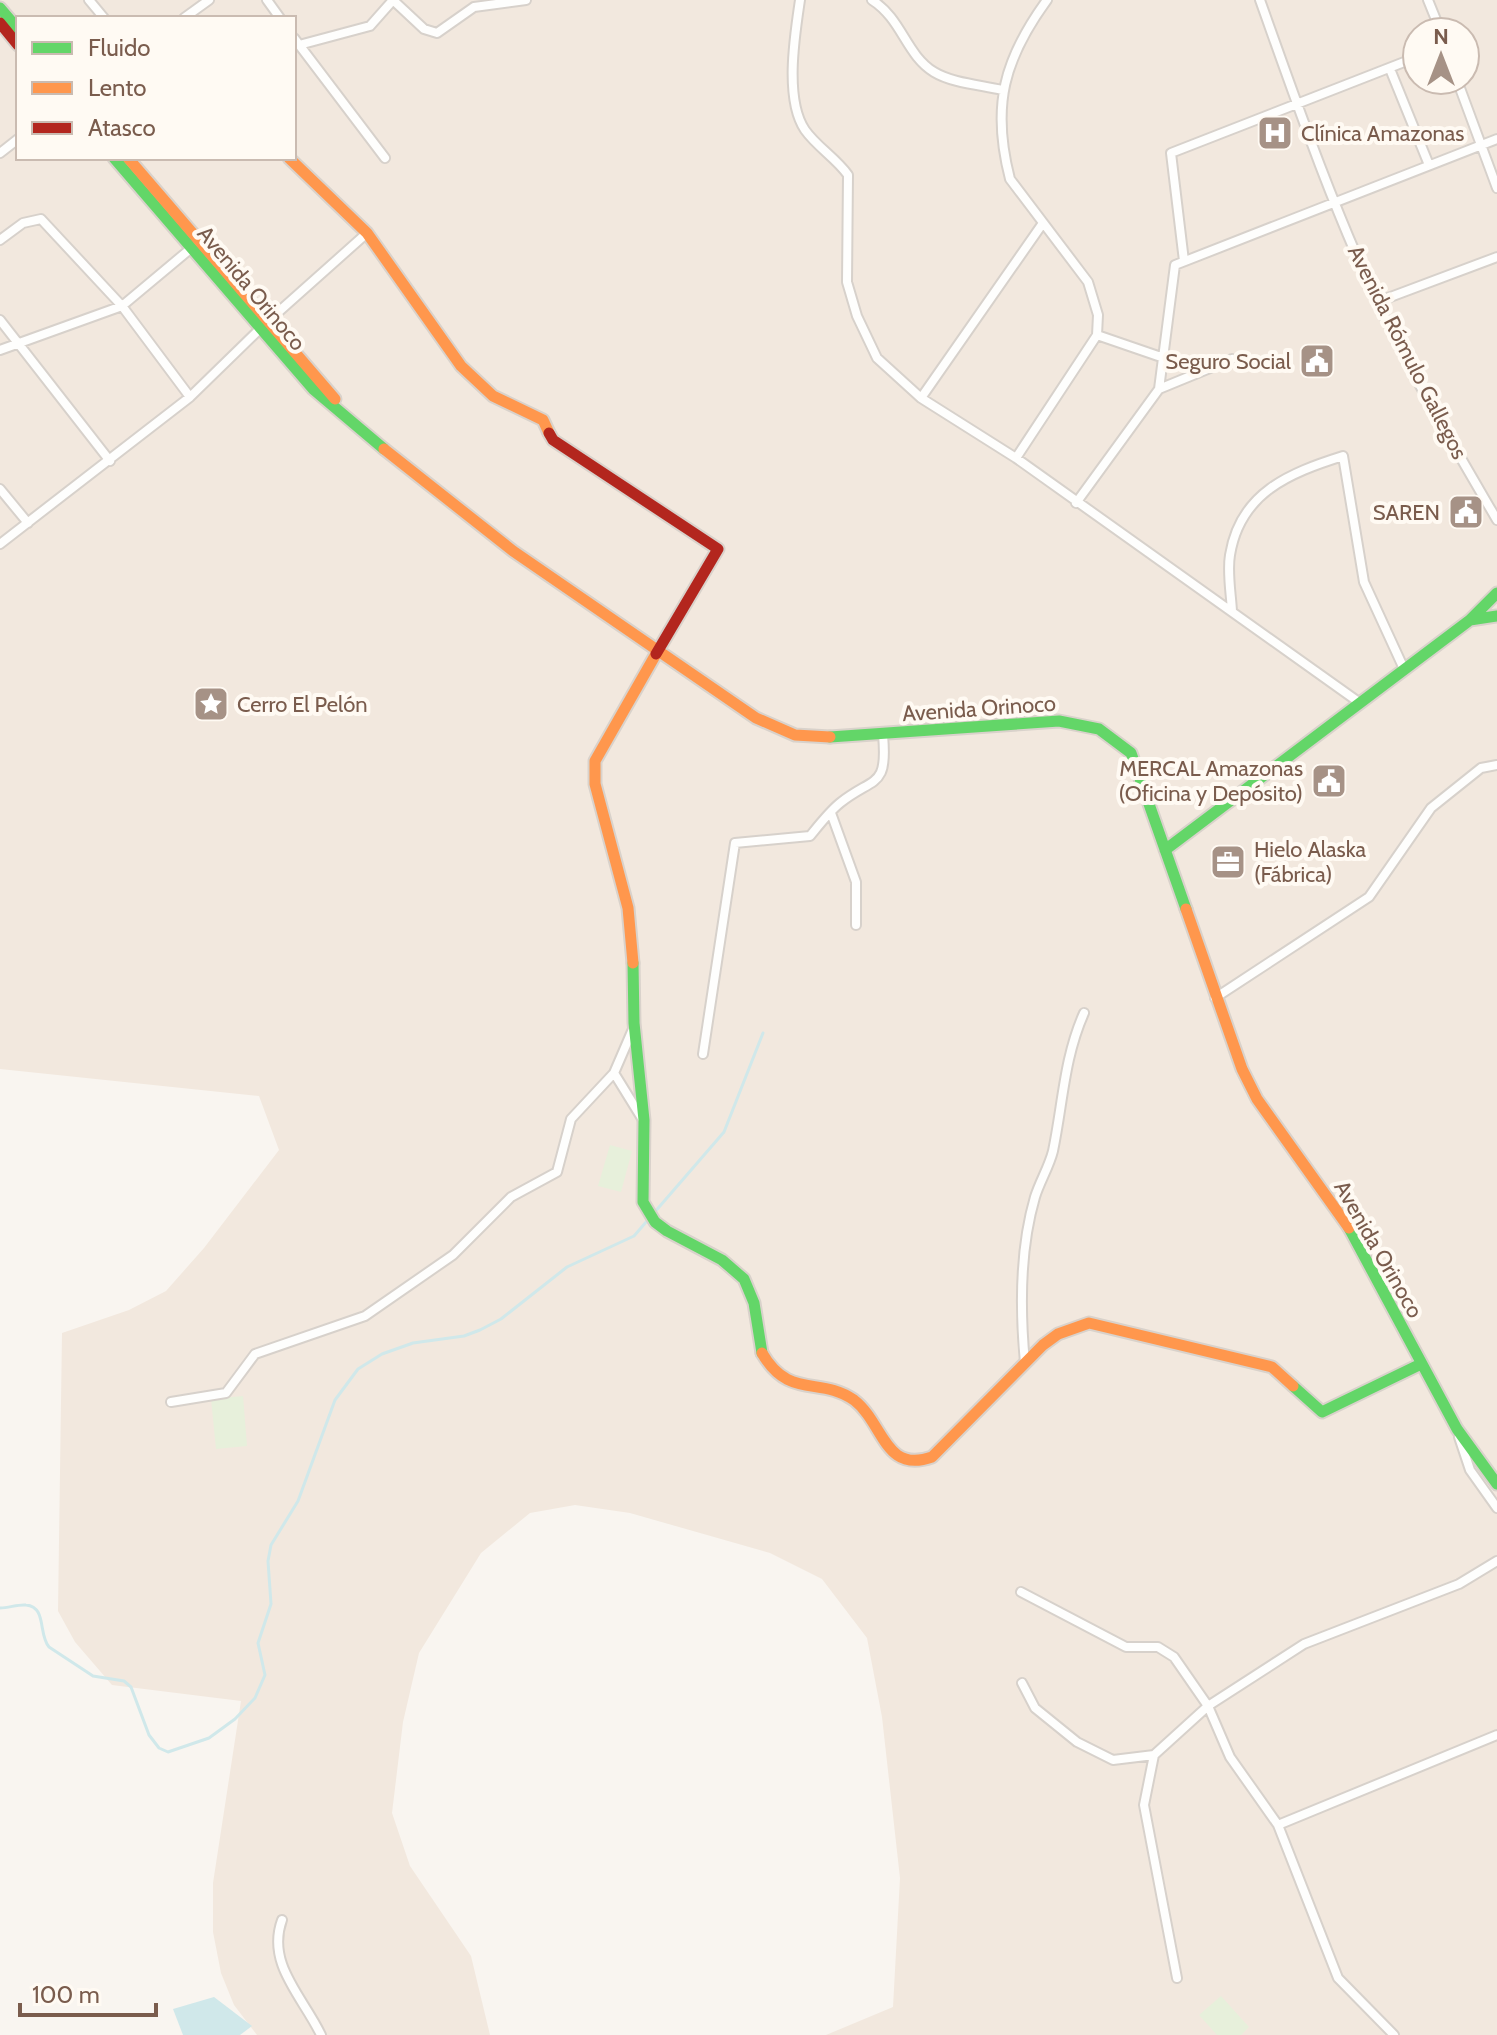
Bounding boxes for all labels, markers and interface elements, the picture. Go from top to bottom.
legend [16,16,296,160]
north arrow [1401,16,1481,96]
text: N [1433,23,1449,50]
text: Fluido [88,33,150,62]
text: Lento [88,73,147,102]
text: Atasco [88,113,156,142]
hospital icon: Clínica Amazonas [1256,114,1294,152]
place label: Clínica Amazonas [1301,120,1464,147]
street label: Avenida Orinoco [192,221,311,356]
street label: Avenida Rómulo Gallegos [1342,241,1473,464]
public building icon: Seguro Social [1298,342,1336,380]
place label: Seguro Social [1165,348,1292,375]
public building icon: SAREN [1447,493,1485,531]
place label: SAREN [1373,499,1440,526]
place icon: Cerro El Pelón [192,685,230,723]
street label: Avenida Orinoco [901,690,1057,727]
place label: Cerro El Pelón [237,691,368,718]
place label: MERCAL Amazonas (Oficina y Depósito) [1119,755,1303,807]
public building icon: MERCAL Amazonas (Oficina y Depósito) [1310,762,1348,800]
place label: Hielo Alaska (Fábrica) [1254,836,1366,888]
office icon: Hielo Alaska (Fábrica) [1209,843,1247,881]
street label: Avenida Orinoco [1328,1176,1429,1323]
scale bar [20,1967,156,2017]
text: 100 m [32,1980,100,2009]

